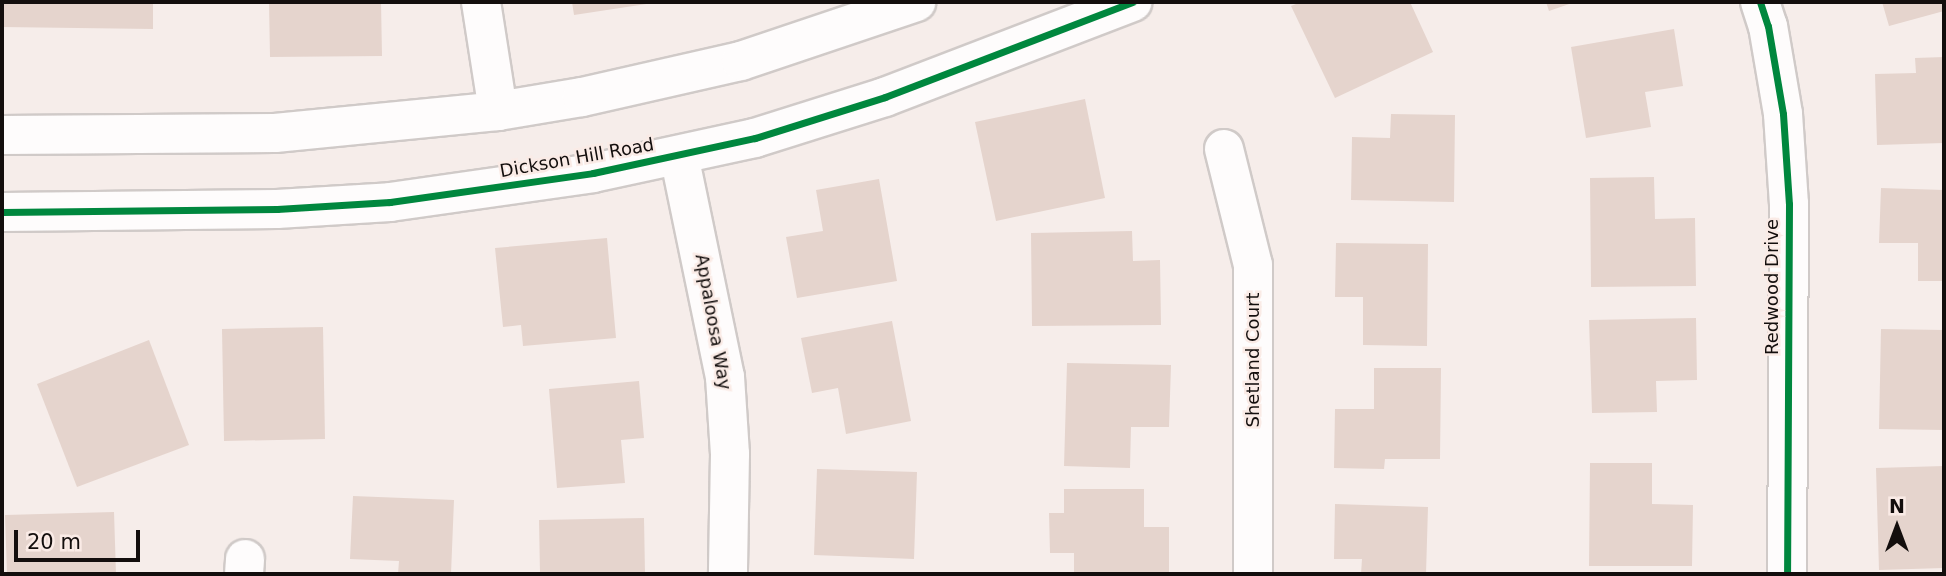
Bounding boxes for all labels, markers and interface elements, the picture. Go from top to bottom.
street label: Dickson Hill Road [498,134,656,182]
street label: Redwood Drive [1761,219,1783,355]
street label: Appaloosa Way [690,252,736,392]
street label: Shetland Court [1242,292,1264,428]
north arrow [1862,492,1932,562]
text: N [1889,495,1905,517]
scale bar [18,516,144,560]
text: 20 m [27,530,81,554]

